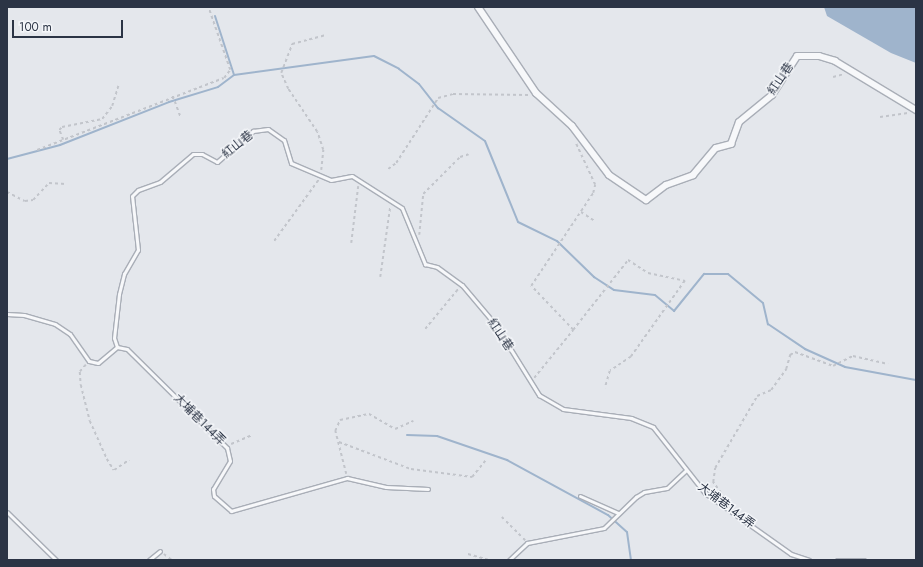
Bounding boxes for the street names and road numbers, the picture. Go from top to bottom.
street label: 紅山巷 [765,60,797,98]
street label: 紅山巷 [219,128,257,162]
street label: 紅山巷 [484,316,516,354]
street label: 大埔巷144弄 [170,391,228,449]
street label: 大埔巷144弄 [695,480,757,532]

